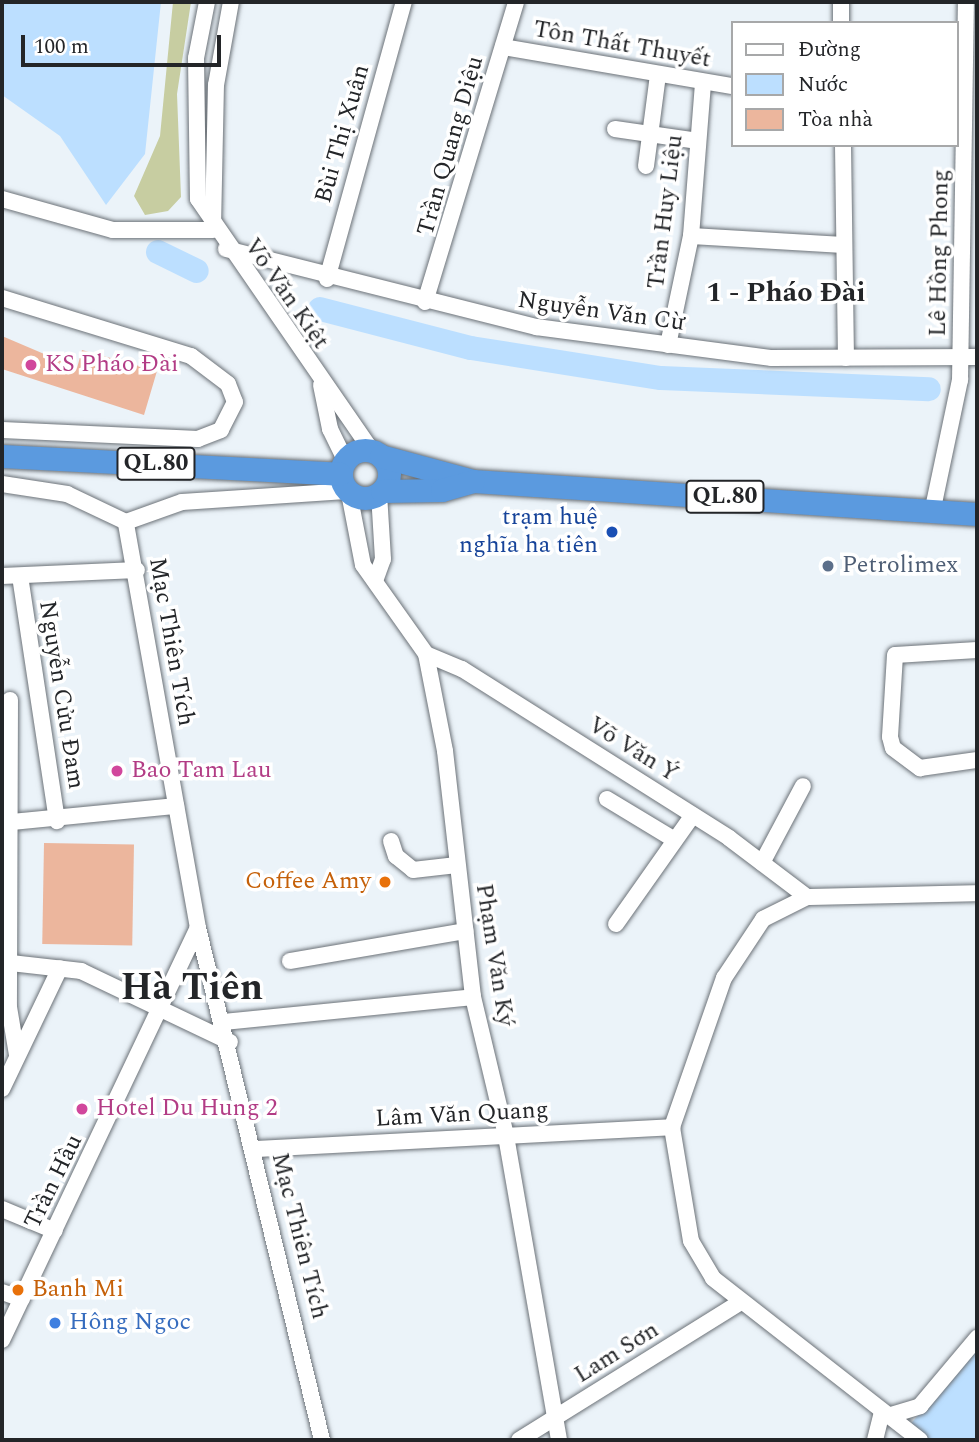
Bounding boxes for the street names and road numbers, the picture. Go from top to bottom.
street label: Tôn Thất Thuyết [531,15,713,75]
street label: Trần Quang Diệu [412,53,490,239]
street label: Bùi Thị Xuân [309,61,377,207]
street label: Trần Huy Liệu [642,133,690,291]
street label: Lê Hồng Phong [924,169,956,337]
street label: Võ Văn Kiệt [237,233,335,355]
street label: Nguyễn Văn Cừ [516,286,686,338]
road number: QL.80 [116,445,196,484]
road number: QL.80 [685,477,765,516]
street label: Mạc Thiên Tích [142,556,200,728]
street label: Nguyễn Cửu Đam [32,599,90,791]
street label: Võ Văn Ý [583,711,683,789]
street label: Phạm Văn Ký [469,882,519,1028]
street label: Lâm Văn Quang [375,1096,549,1134]
street label: Trần Hầu [19,1130,89,1234]
street label: Mạc Thiên Tích [264,1150,334,1322]
street label: Lam Sơn [570,1316,664,1390]

